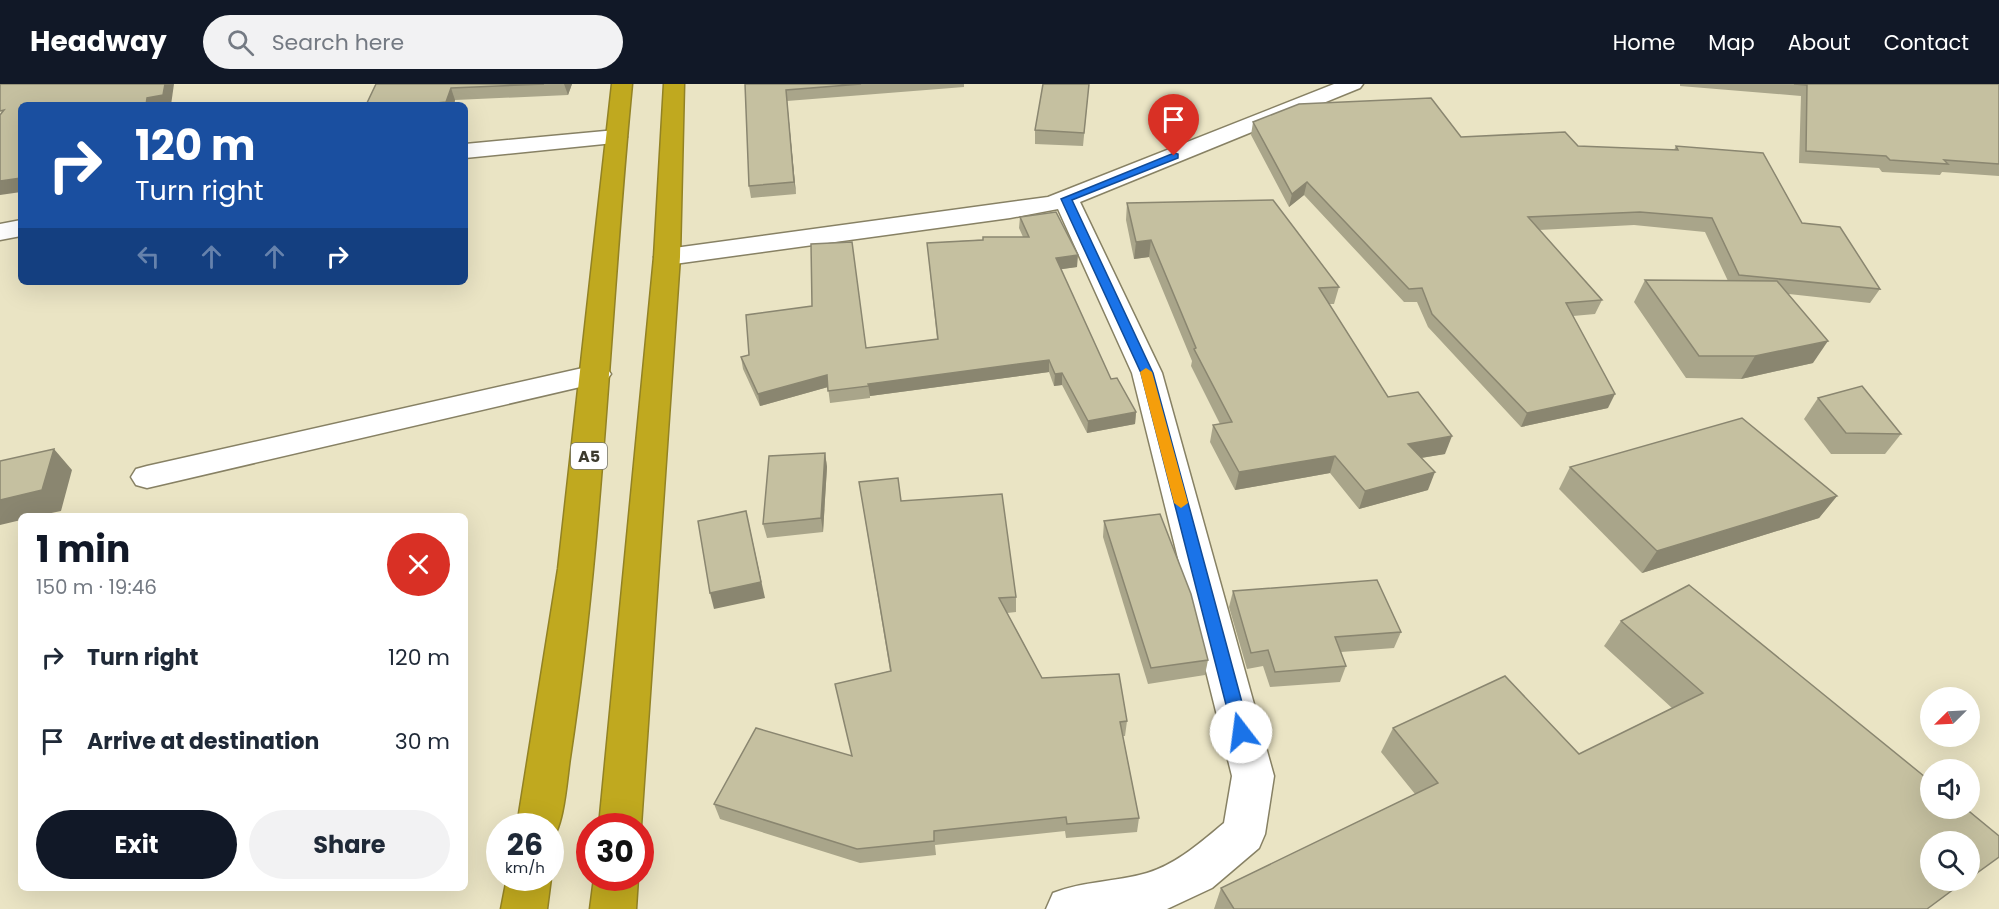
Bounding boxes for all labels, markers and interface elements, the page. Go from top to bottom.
search box [203,15,623,69]
text: Headway [30,22,167,61]
icon: search [224,26,257,59]
text: Search here [272,27,404,58]
text: Home [1613,28,1675,57]
text: Map [1708,28,1755,57]
text: About [1788,28,1851,57]
text: Contact [1884,28,1969,57]
pin [1148,94,1199,156]
icon: arrive [1157,103,1190,136]
text: 120 m [135,116,256,175]
icon: right [36,126,114,204]
text: Turn right [135,172,264,209]
icon: left [132,240,165,273]
icon: ahead [195,240,228,273]
icon: ahead [258,240,291,273]
icon: right [321,240,354,273]
road number: A5 [571,443,607,469]
text: 1 min [36,524,130,575]
button: close [387,533,450,596]
text: 150 m · 19:46 [36,573,157,601]
icon: right [36,641,69,674]
text: Turn right [87,642,198,673]
text: 120 m [388,642,450,673]
north arrow [1920,687,1980,747]
map controls [1920,687,1980,891]
position arrow [1209,700,1273,764]
icon: arrive [36,725,69,758]
text: Arrive at destination [87,726,319,757]
text: 30 m [395,726,450,757]
button: sound [1920,759,1980,819]
button: Exit [36,810,237,879]
button: Share [249,810,450,879]
speed limit sign: 30 [576,813,654,891]
text: 26 [507,823,543,866]
button: search [1920,831,1980,891]
text: km/h [505,857,545,878]

